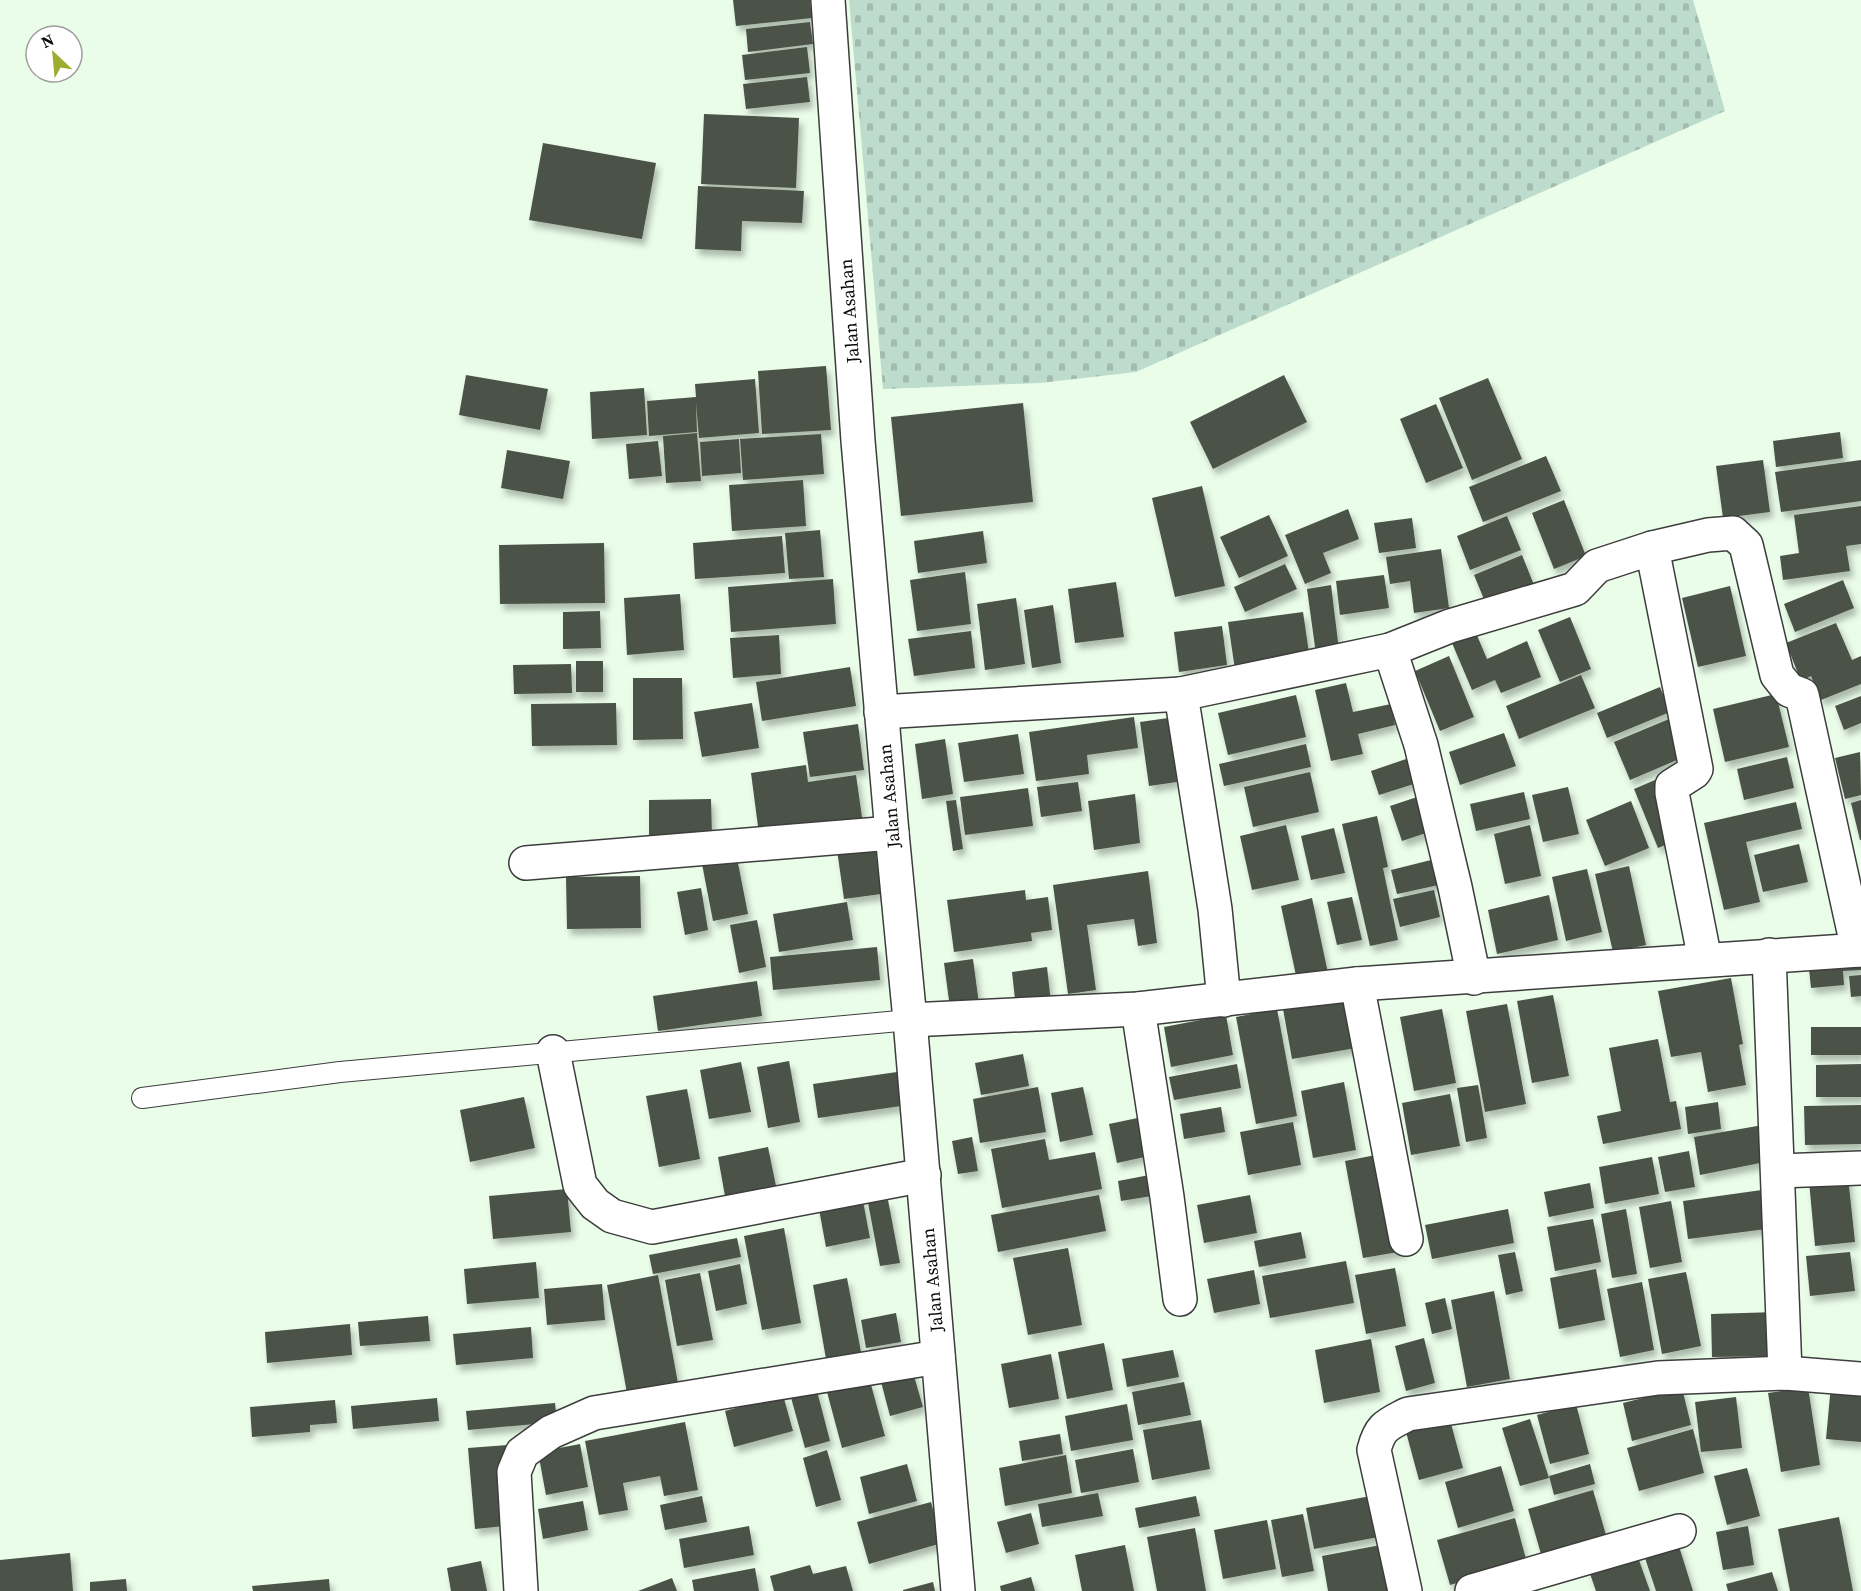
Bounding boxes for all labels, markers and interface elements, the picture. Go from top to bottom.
north arrow [24,24,84,84]
text: N [37,28,58,53]
street label: Jalan Asahan [833,258,865,365]
street label: Jalan Asahan [872,743,906,850]
street label: Jalan Asahan [915,1227,949,1334]

